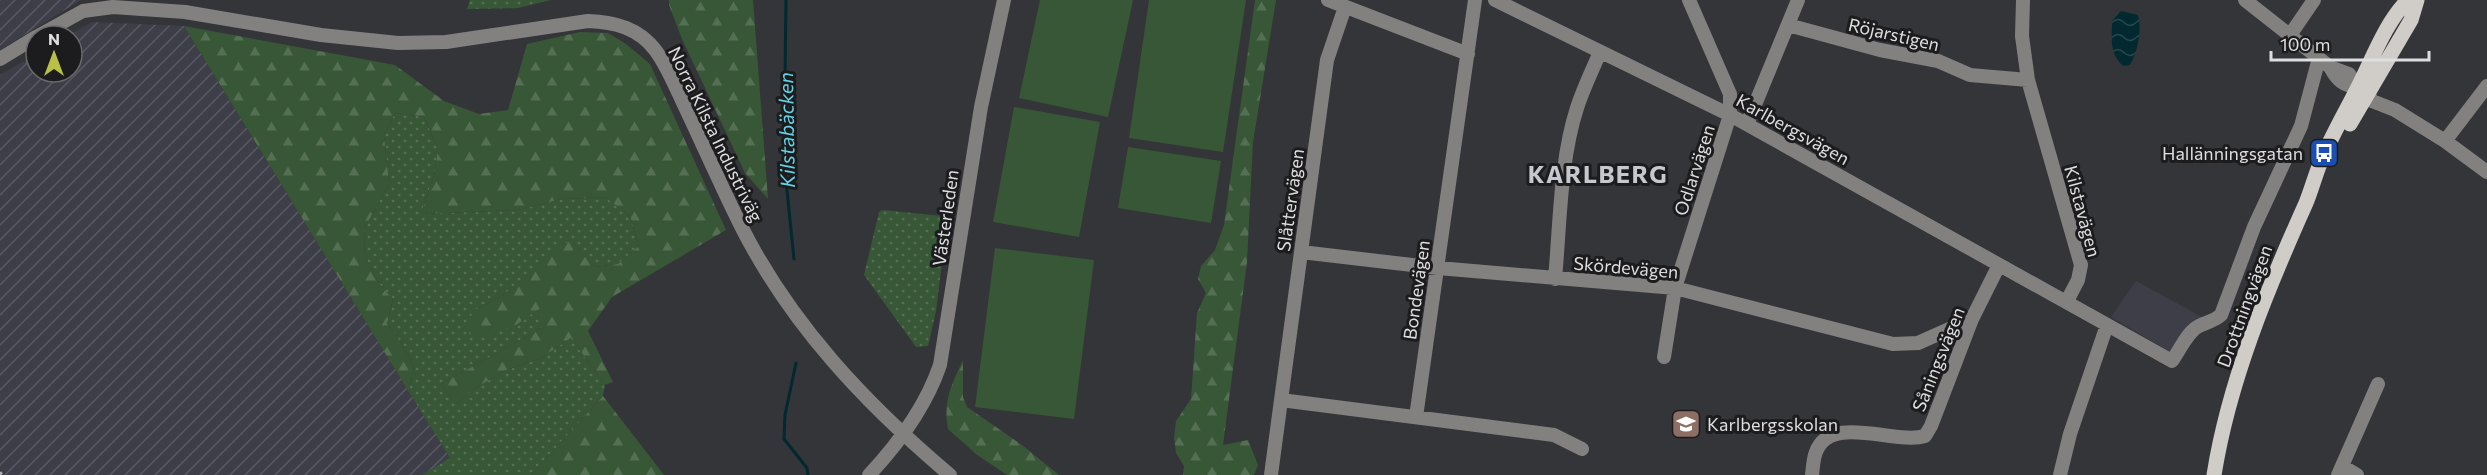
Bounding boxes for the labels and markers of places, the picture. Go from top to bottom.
bus stop icon: Hallänningsgatan [2308,137,2340,169]
place label: Hallänningsgatan [2162,142,2303,164]
school or university icon: Karlbergsskolan [1670,408,1702,440]
place label: Karlbergsskolan [1707,413,1838,435]

